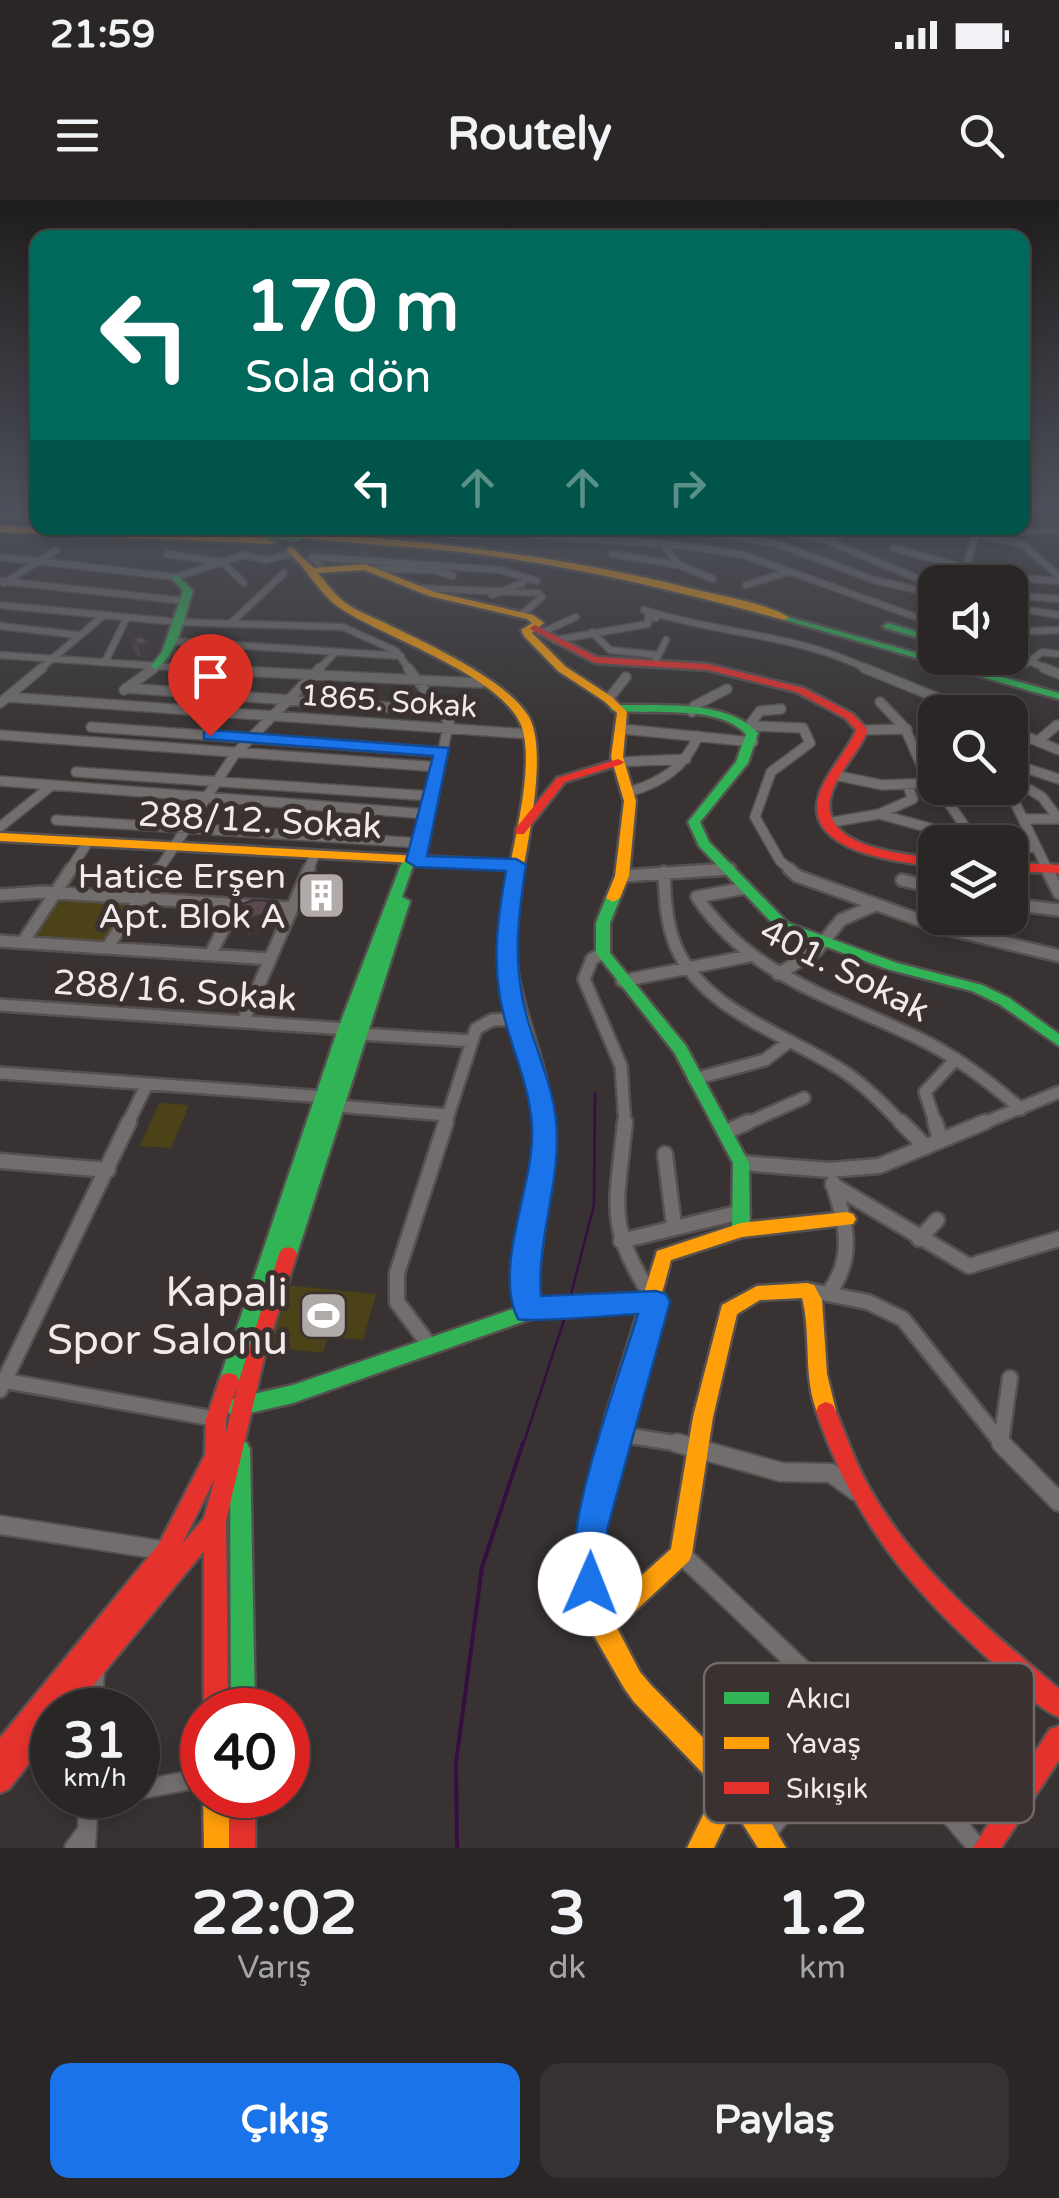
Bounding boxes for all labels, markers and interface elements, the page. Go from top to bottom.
text: 21:59 [50,12,155,58]
icon: menu [50,108,105,163]
text: Routely [447,108,612,162]
icon: search [954,108,1009,163]
text: 170 m [245,266,459,350]
icon: left [80,270,210,400]
text: Sola dön [245,351,431,405]
icon: left [345,460,400,515]
icon: ahead [450,460,505,515]
icon: ahead [555,460,610,515]
icon: right [660,460,715,515]
map controls [918,565,1028,935]
button: sound [918,565,1028,675]
pin [168,634,253,737]
icon: arrive [183,649,238,704]
street label: 1865. Sokak [300,677,478,726]
button: search [918,695,1028,805]
street label: 288/12. Sokak [137,794,383,848]
button: layers [918,825,1028,935]
place label: Hatice Erşen Apt. Blok A [77,856,286,938]
building icon: Hatice Erşen Apt. Blok A [295,870,347,922]
street label: 401. Sokak [753,910,936,1031]
street label: 288/16. Sokak [52,962,298,1020]
place label: Kapali Spor Salonu [47,1267,288,1366]
sports icon: Kapali Spor Salonu [297,1289,349,1341]
position arrow [538,1532,642,1636]
legend [704,1663,1034,1823]
text: Akıcı [786,1682,851,1716]
speed limit sign: 40 [180,1688,310,1818]
text: 31 [64,1711,126,1771]
text: Yavaş [786,1727,861,1761]
text: km/h [64,1763,126,1793]
text: Sıkışık [786,1772,868,1806]
text: 22:02 [191,1878,357,1950]
text: 3 [548,1878,586,1950]
text: 1.2 [777,1878,868,1950]
text: Varış [237,1949,311,1987]
text: dk [548,1949,586,1987]
text: km [799,1949,846,1987]
button: Çıkış [50,2063,520,2178]
button: Paylaş [540,2063,1009,2178]

